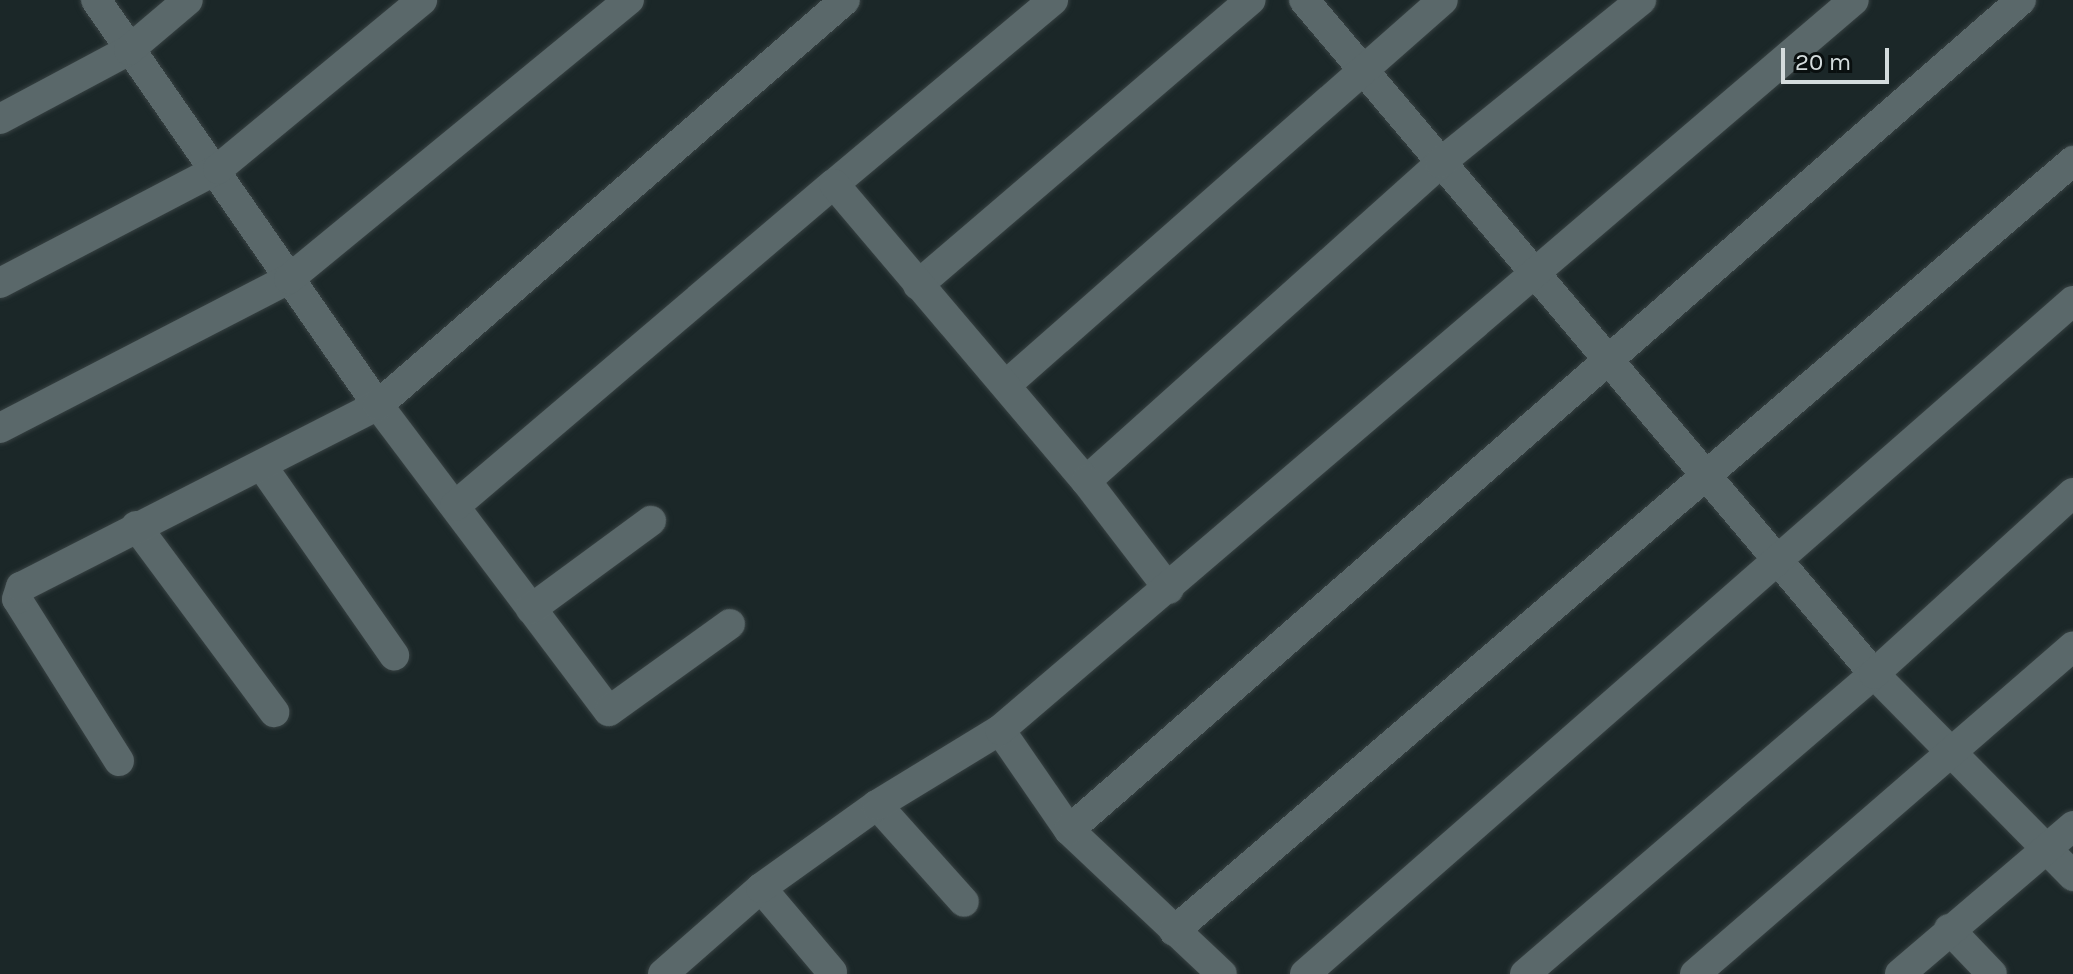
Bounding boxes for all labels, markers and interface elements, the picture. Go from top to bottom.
scale bar [1785,32,1893,82]
text: 20 m [1795,48,1851,76]

